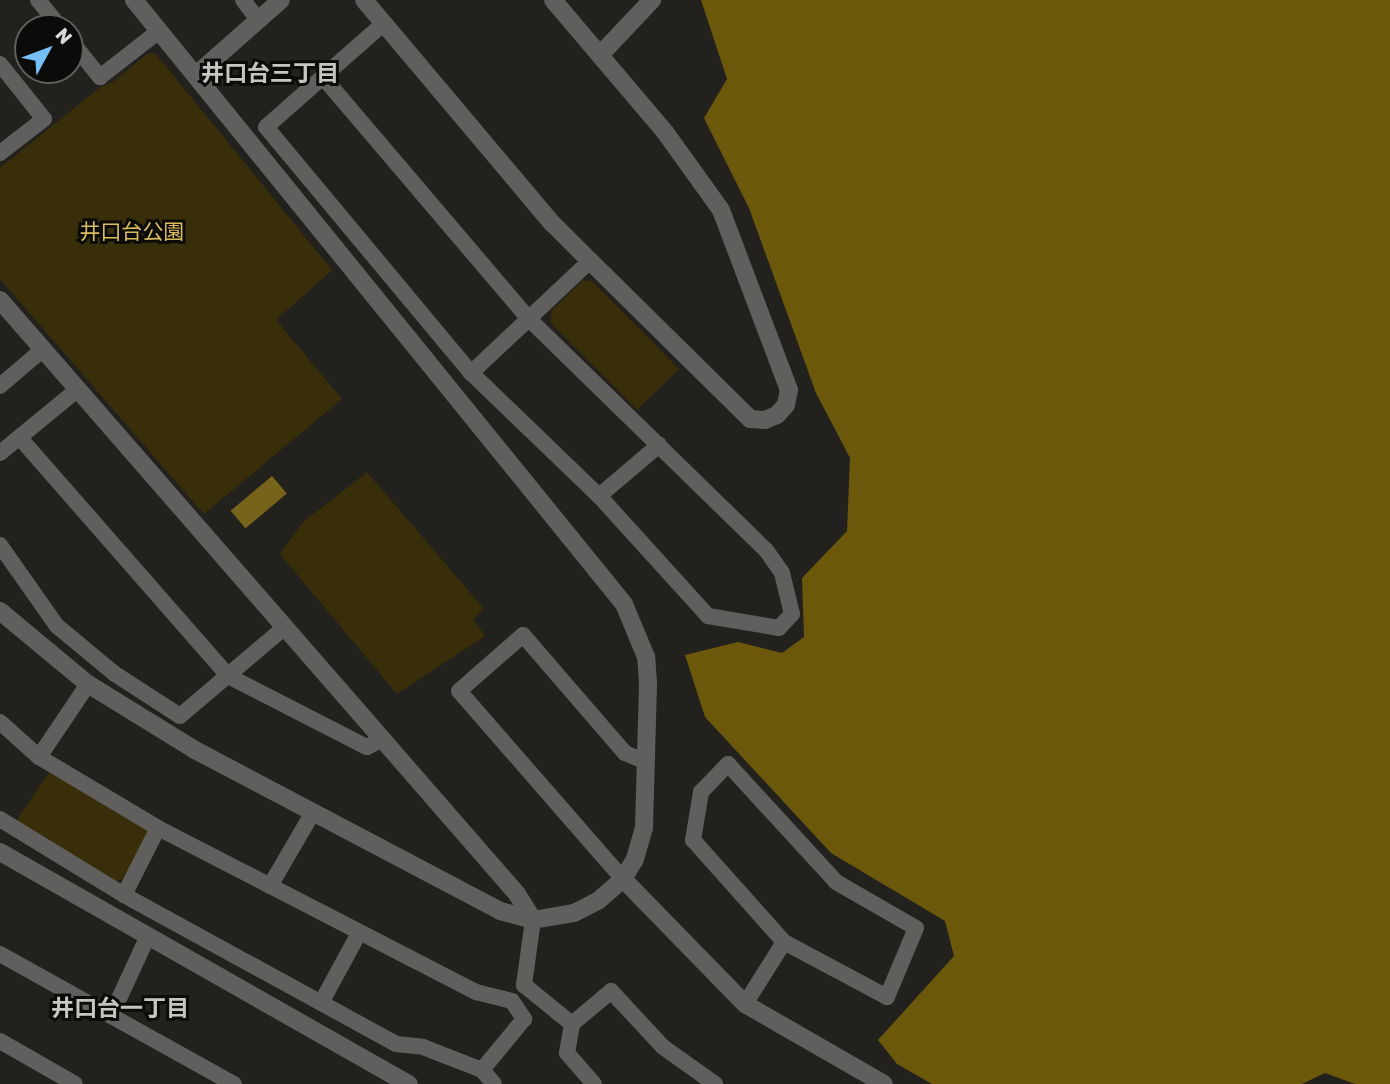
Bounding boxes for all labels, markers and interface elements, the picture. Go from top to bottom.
north arrow [14,14,84,84]
text: N [51,23,77,49]
district label: 井口台三丁目 [201,59,339,87]
park label: 井口台公園 [80,219,184,245]
district label: 井口台一丁目 [51,994,189,1022]

